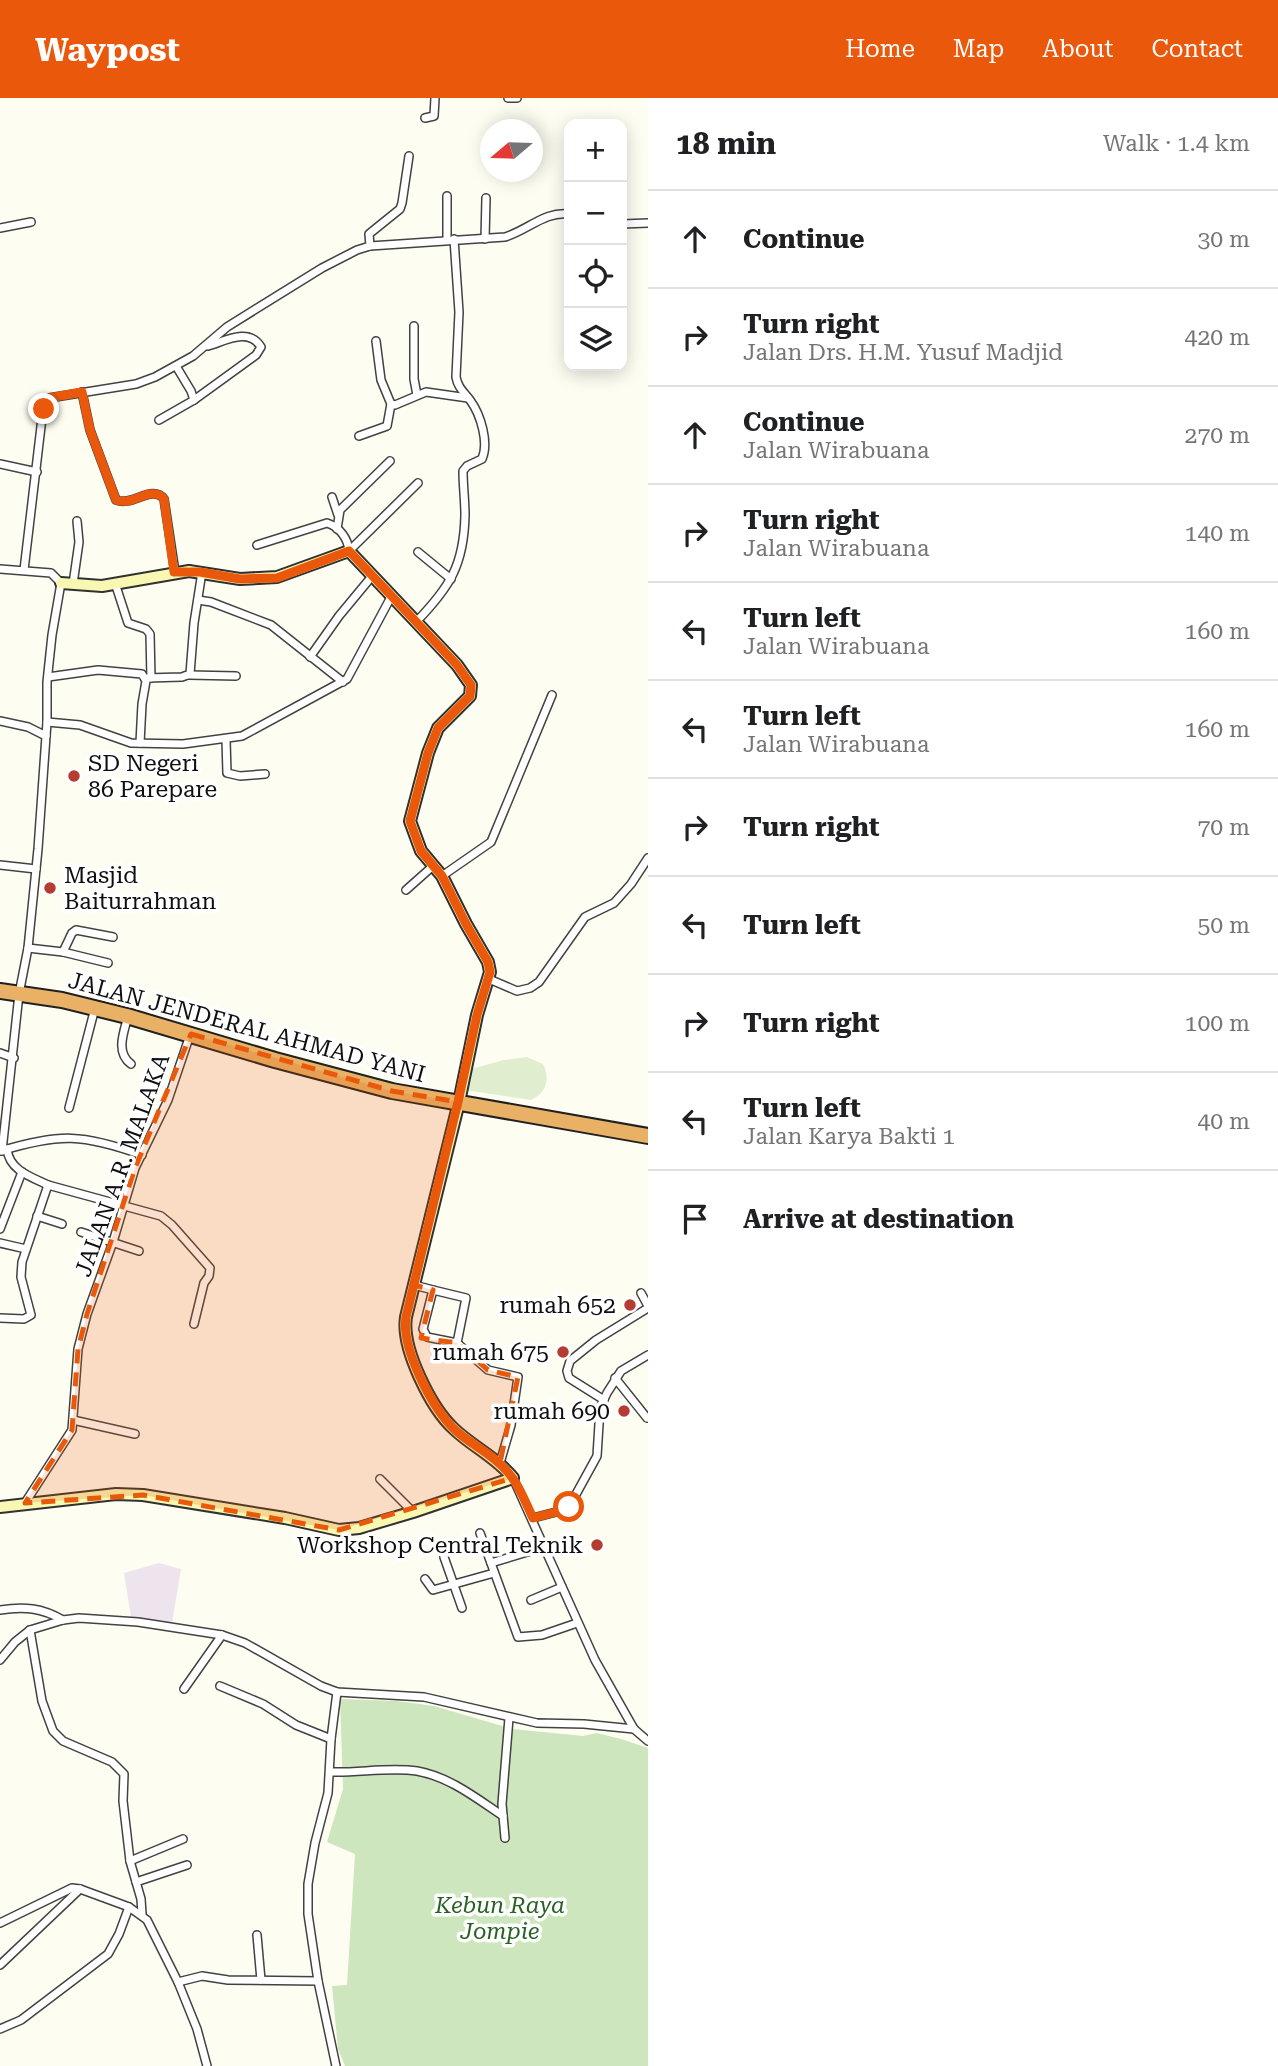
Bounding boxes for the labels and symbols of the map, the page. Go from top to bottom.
north arrow [480,119,543,182]
route end [28,393,59,424]
place label: SD Negeri 86 Parepare [88,750,217,803]
marker: SD Negeri 86 Parepare [66,768,82,784]
place label: Masjid Baiturrahman [64,862,216,915]
marker: Masjid Baiturrahman [42,880,58,896]
street label: JALAN JENDERAL AHMAD YANI [65,967,428,1088]
street label: JALAN A.R. MALAKA [70,1050,175,1280]
place label: rumah 652 [499,1292,616,1319]
marker: rumah 652 [622,1297,638,1313]
place label: rumah 675 [432,1339,549,1366]
marker: rumah 675 [555,1344,571,1360]
place label: rumah 690 [493,1398,610,1425]
marker: rumah 690 [616,1403,632,1419]
route start [553,1491,584,1522]
place label: Workshop Central Teknik [297,1532,583,1559]
marker: Workshop Central Teknik [589,1537,605,1553]
park label: Kebun Raya Jompie [434,1892,565,1945]

